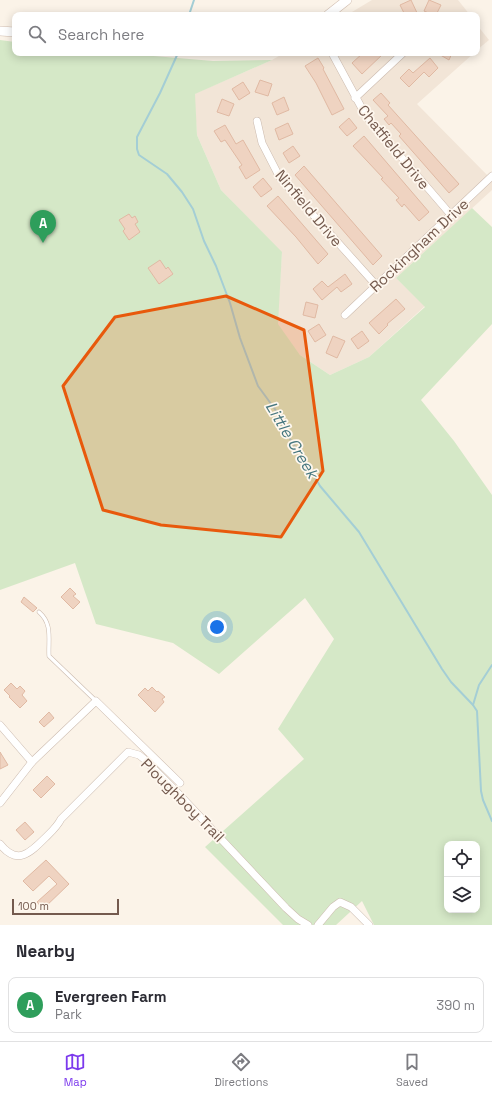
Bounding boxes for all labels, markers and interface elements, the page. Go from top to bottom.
search box [12,12,480,56]
icon: search [26,23,48,45]
text: Search here [58,25,144,44]
street label: Chatfield Drive [354,101,434,193]
street label: Ninfield Drive [271,166,347,250]
street label: Rockingham Drive [365,194,473,296]
pin: A [30,210,56,243]
water label: Little Creek [261,398,324,484]
your location [207,617,227,637]
street label: Ploughboy Trail [137,754,229,846]
map controls [444,841,480,913]
button: locate [444,841,480,877]
button: layers [444,877,480,913]
scale bar [12,897,119,916]
text: 100 m [18,899,49,913]
text: Nearby [16,940,75,962]
text: Evergreen Farm [55,987,167,1006]
text: A [26,997,34,1014]
text: 390 m [436,997,475,1014]
text: Park [55,1006,82,1023]
tab: Map [64,1051,87,1089]
tab: Directions [214,1051,268,1089]
tab: Saved [396,1051,428,1089]

